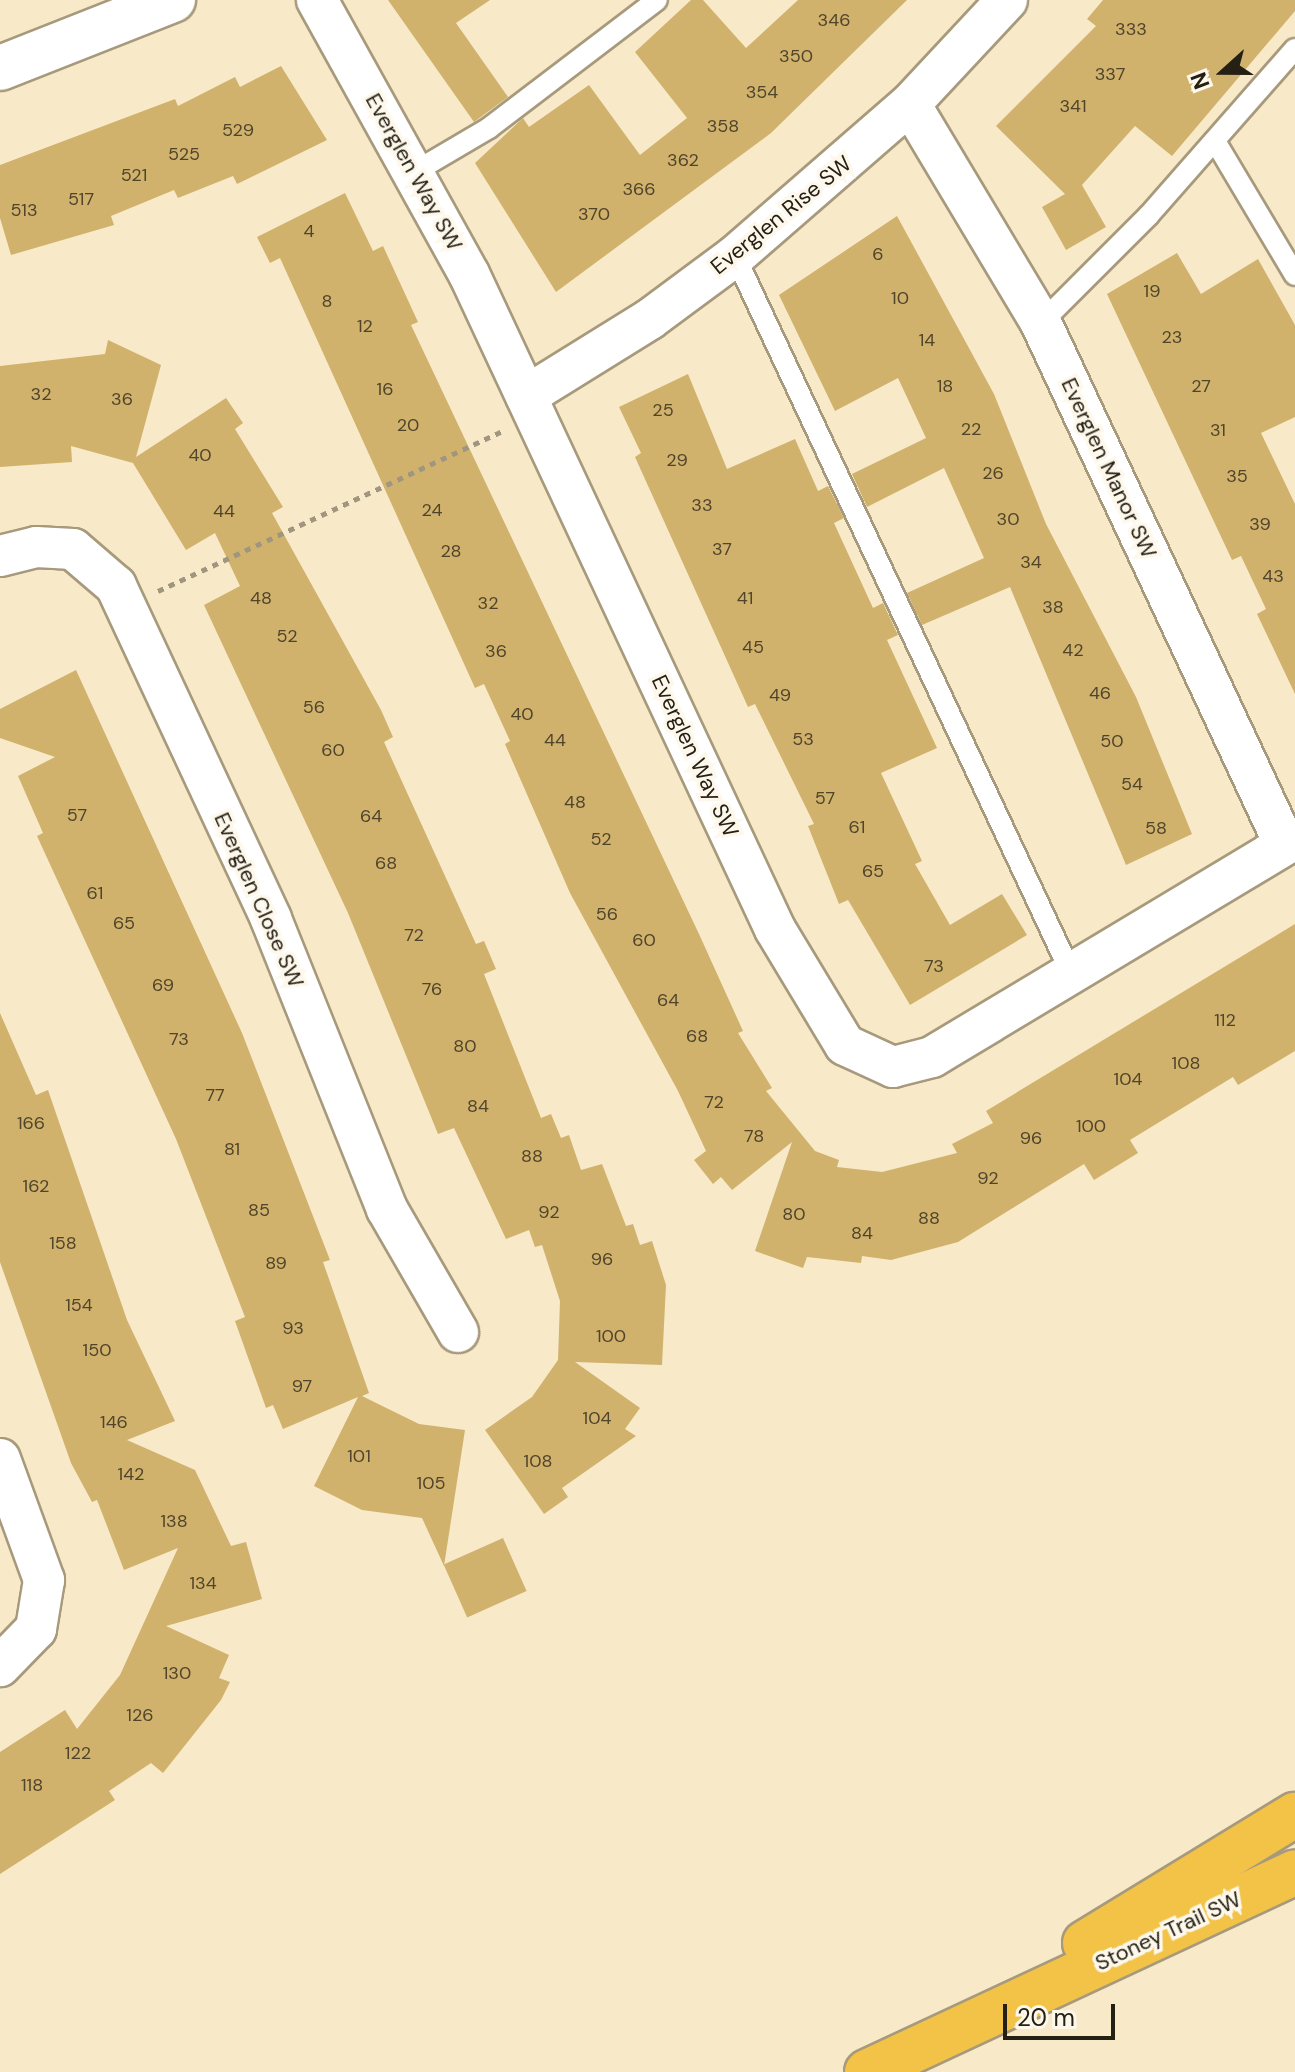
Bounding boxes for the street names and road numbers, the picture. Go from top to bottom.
street label: Everglen Way SW [360,89,468,255]
street label: Everglen Rise SW [705,150,857,280]
street label: Everglen Manor SW [1056,374,1162,562]
street label: Everglen Way SW [646,671,744,841]
street label: Everglen Close SW [209,808,309,992]
street label: Stoney Trail SW [1091,1886,1245,1976]

